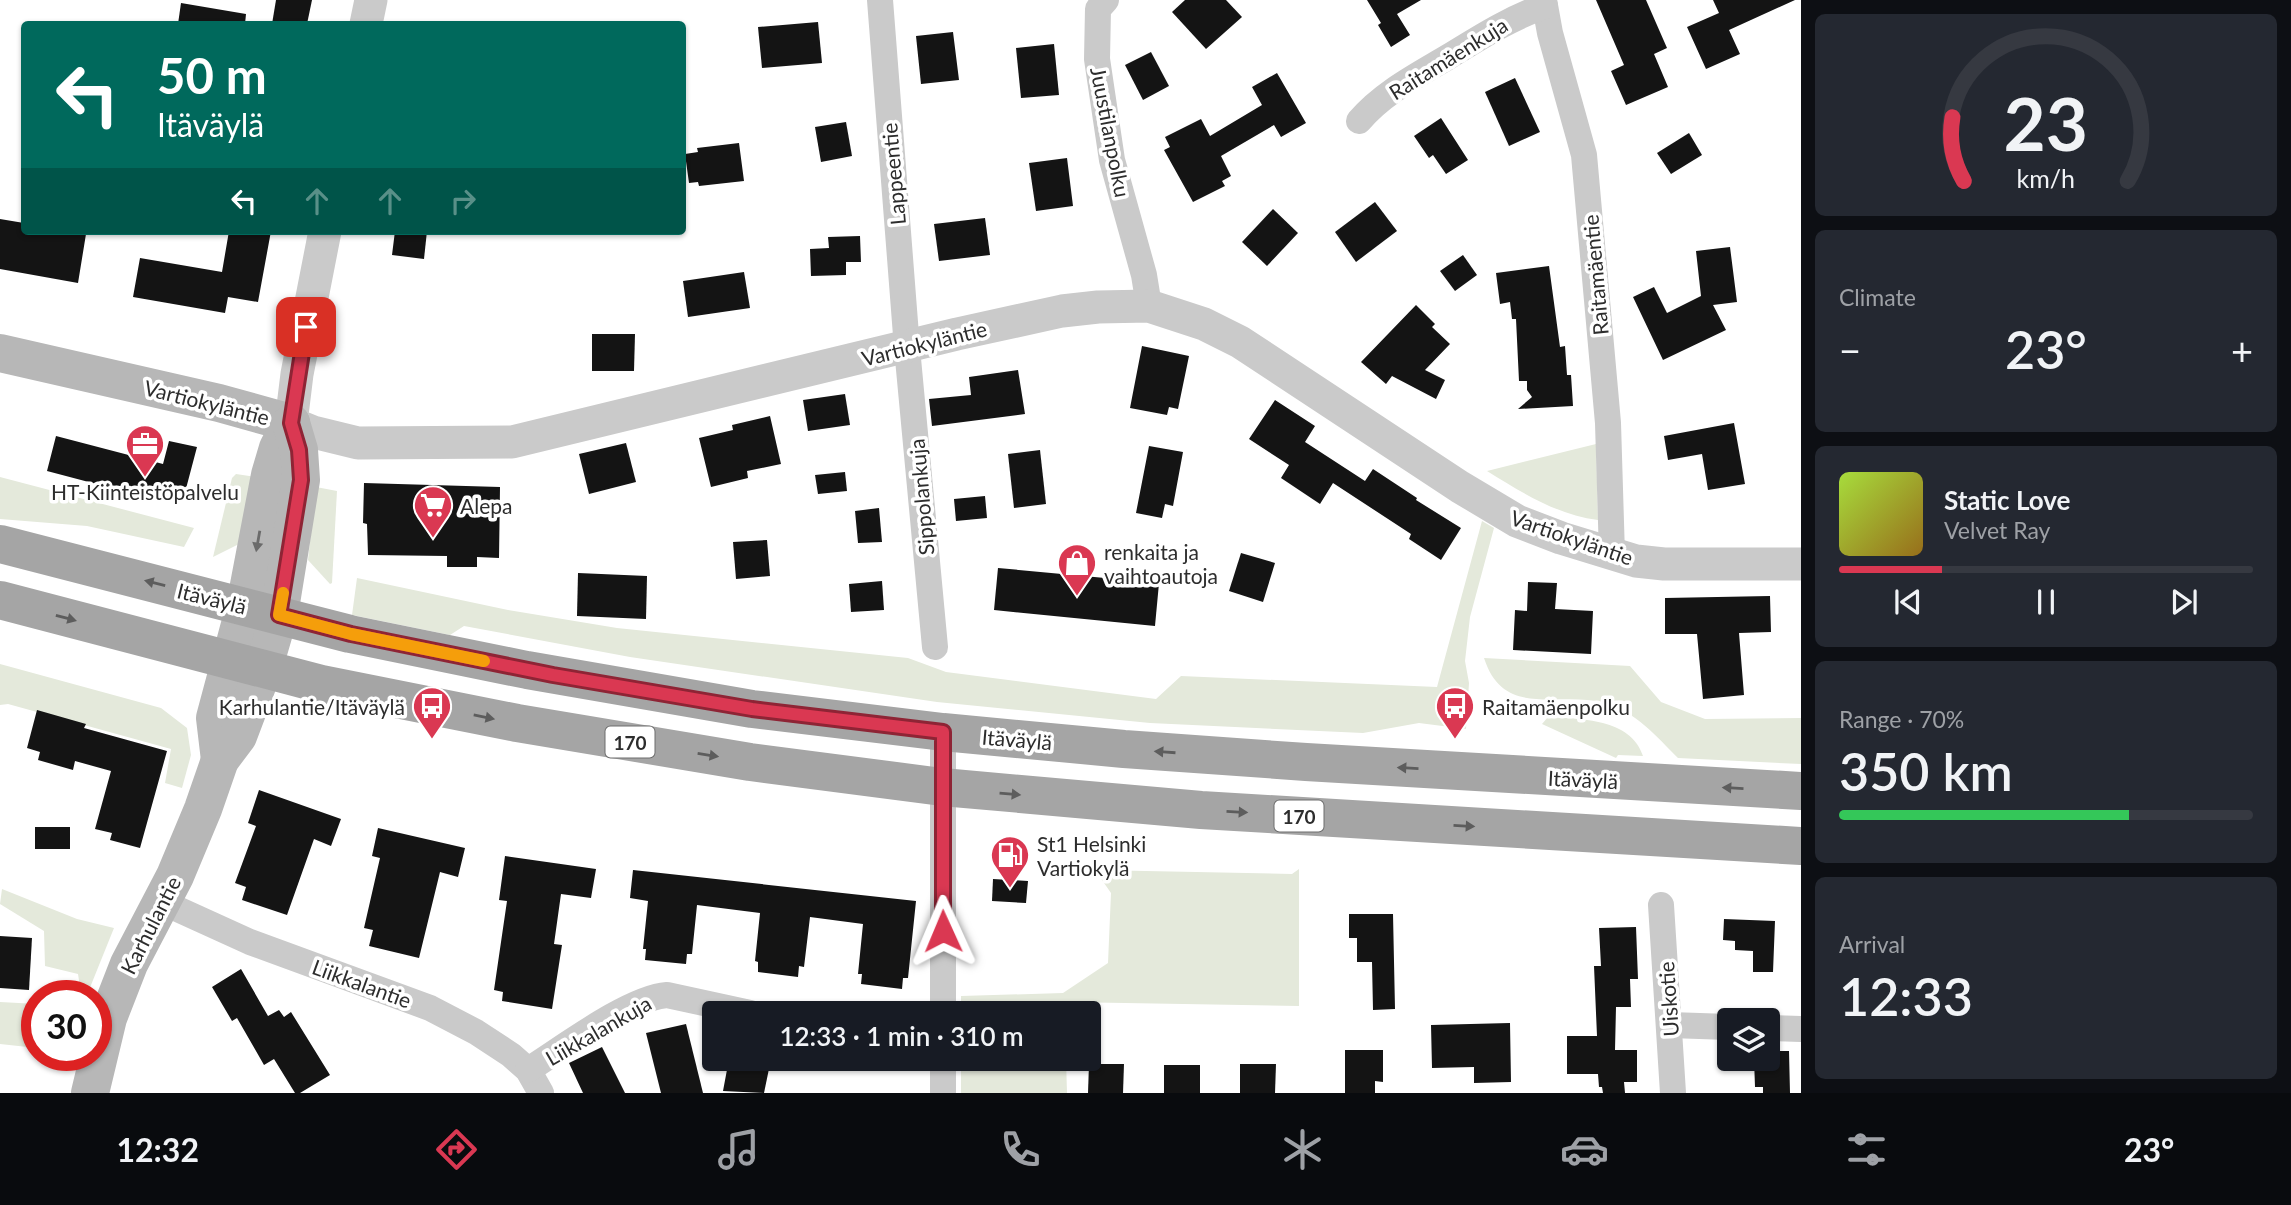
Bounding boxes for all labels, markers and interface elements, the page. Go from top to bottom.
street label: Raitamäenkuja [1384,12,1512,104]
text: 50 m [157,46,267,104]
icon: left [42,49,133,140]
street label: Juustilanpolku [1086,65,1136,199]
text: 23 [2004,79,2088,167]
text: Itäväylä [157,105,264,144]
street label: Lappeentie [876,122,910,226]
text: km/h [2017,163,2075,193]
icon: left [225,182,263,220]
icon: ahead [298,182,336,220]
icon: ahead [371,182,409,220]
icon: right [444,182,482,220]
street label: Raitamäentie [1577,214,1613,336]
text: Climate [1839,283,1916,311]
pin [276,297,336,357]
icon: arrive [287,308,325,346]
street label: Vartiokyläntie [859,315,989,371]
text: 23° [2005,318,2087,380]
text: − [1839,327,1861,373]
text: + [2231,327,2253,373]
street label: Vartiokyläntie [142,374,272,430]
office icon: HT-Kiinteistöpalvelu [124,423,166,478]
street label: Sippolankuja [903,438,939,556]
place label: HT-Kiinteistöpalvelu [51,479,239,504]
supermarket icon: Alepa [412,484,454,539]
text: Static Love [1944,484,2071,516]
place label: Alepa [460,493,512,518]
street label: Vartiokyläntie [1507,504,1637,570]
text: Velvet Ray [1944,516,2050,544]
one-way arrow [253,530,264,552]
place label: renkaita ja vaihtoautoja [1104,539,1218,588]
shop icon: renkaita ja vaihtoautoja [1056,542,1098,597]
one-way arrow [144,577,166,588]
street label: Itäväylä [175,577,249,619]
icon: previous [1889,583,1927,621]
icon: pause [2027,583,2065,621]
icon: next [2165,583,2203,621]
one-way arrow [55,613,77,624]
bus stop icon: Karhulantie/Itäväylä [411,685,453,740]
bus stop icon: Raitamäenpolku [1434,685,1476,740]
place label: Karhulantie/Itäväylä [219,694,405,719]
place label: Raitamäenpolku [1482,694,1630,719]
text: Range · 70% [1839,705,1964,733]
one-way arrow [473,711,495,722]
street label: Itäväylä [981,723,1053,755]
road number: 170 [606,726,654,758]
text: 350 km [1839,740,2013,802]
one-way arrow [1153,746,1175,757]
one-way arrow [697,750,719,761]
one-way arrow [1397,763,1419,774]
street label: Itäväylä [1547,765,1619,793]
one-way arrow [1722,782,1744,793]
one-way arrow [999,789,1021,800]
road number: 170 [1274,800,1324,832]
one-way arrow [1226,807,1248,818]
one-way arrow [1453,821,1475,832]
place label: St1 Helsinki Vartiokylä [1037,831,1146,880]
fuel station icon: St1 Helsinki Vartiokylä [989,834,1031,889]
street label: Karhulantie [115,872,185,978]
position arrow [906,894,980,968]
text: Arrival [1839,930,1905,958]
street label: Liikkalantie [309,954,415,1012]
street label: Uiskotie [1653,961,1683,1037]
text: 12:33 [1839,965,1973,1027]
speed limit sign: 30 [21,980,112,1071]
street label: Liikkalankuja [541,990,655,1070]
map controls [1717,1008,1780,1071]
button: layers [1717,1008,1780,1071]
text: 12:33 · 1 min · 310 m [779,1020,1024,1052]
icon: directions [432,1125,481,1174]
icon: music [714,1125,763,1174]
icon: phone [996,1125,1045,1174]
icon: climate [1278,1125,1327,1174]
icon: car [1560,1125,1609,1174]
icon: filters [1842,1125,1891,1174]
text: 12:32 [117,1130,199,1169]
text: 23° [2124,1130,2174,1169]

